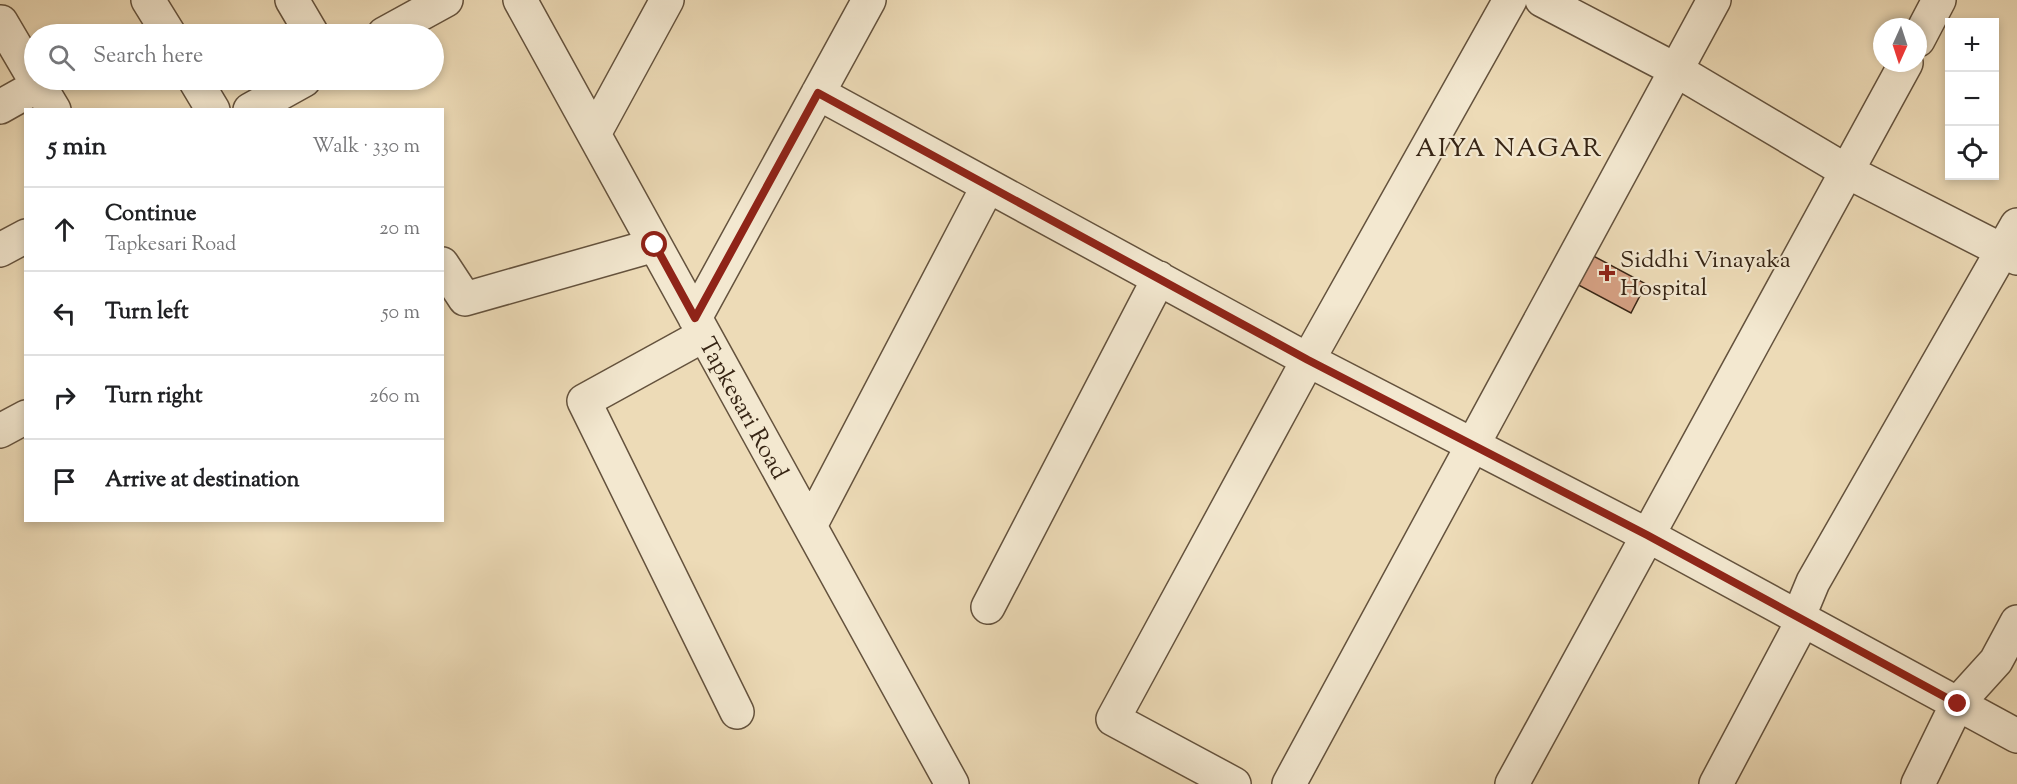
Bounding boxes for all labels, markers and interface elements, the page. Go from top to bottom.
north arrow [1873,18,1927,72]
map controls [1945,18,1999,180]
button: + [1945,18,1999,72]
search box [24,24,444,90]
icon: search [45,41,78,74]
text: Search here [93,41,203,73]
button: − [1945,72,1999,126]
button: locate [1945,126,1999,180]
text: 5 min [48,129,107,166]
district label: AIYA NAGAR [1415,131,1603,168]
text: Walk · 330 m [312,133,420,162]
text: Continue [105,199,196,231]
icon: ahead [48,213,81,246]
text: 20 m [379,215,420,244]
text: Tapkesari Road [105,231,236,260]
route start [641,231,667,257]
place label: Siddhi Vinayaka Hospital [1620,244,1791,306]
marker: Siddhi Vinayaka Hospital [1598,264,1616,282]
icon: left [48,297,81,330]
text: Turn left [105,297,188,329]
text: 50 m [382,299,420,328]
street label: Tapkesari Road [689,332,796,487]
icon: right [48,381,81,414]
text: Turn right [105,381,202,413]
text: 260 m [369,383,420,412]
icon: arrive [48,465,81,498]
text: Arrive at destination [105,465,300,497]
route end [1944,690,1970,716]

